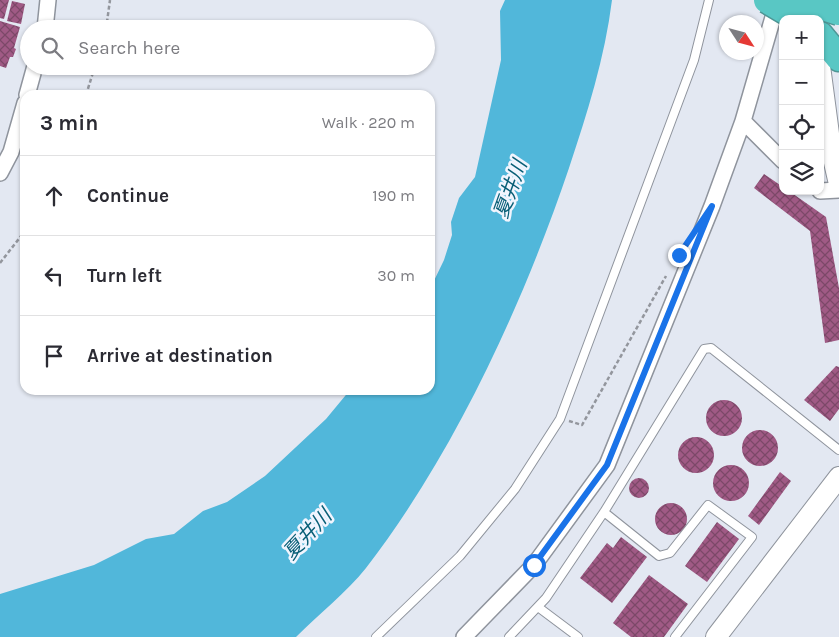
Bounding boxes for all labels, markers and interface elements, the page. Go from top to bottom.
north arrow [719,15,764,60]
map controls [779,15,824,195]
button: + [779,15,824,60]
search box [20,20,435,75]
icon: search [38,34,66,62]
text: Search here [78,37,180,59]
button: − [779,60,824,105]
button: locate [779,105,824,150]
text: 3 min [40,111,98,135]
text: Walk · 220 m [322,113,415,132]
button: layers [779,150,824,195]
water label: 夏井川 [489,155,532,221]
icon: ahead [40,182,68,210]
text: Continue [87,185,169,207]
text: 190 m [372,186,415,205]
route end [668,244,691,267]
icon: left [40,262,68,290]
text: Turn left [87,265,162,287]
text: 30 m [377,266,415,285]
icon: arrive [40,342,68,370]
text: Arrive at destination [87,345,273,367]
water label: 夏井川 [278,503,338,564]
route start [523,554,546,577]

